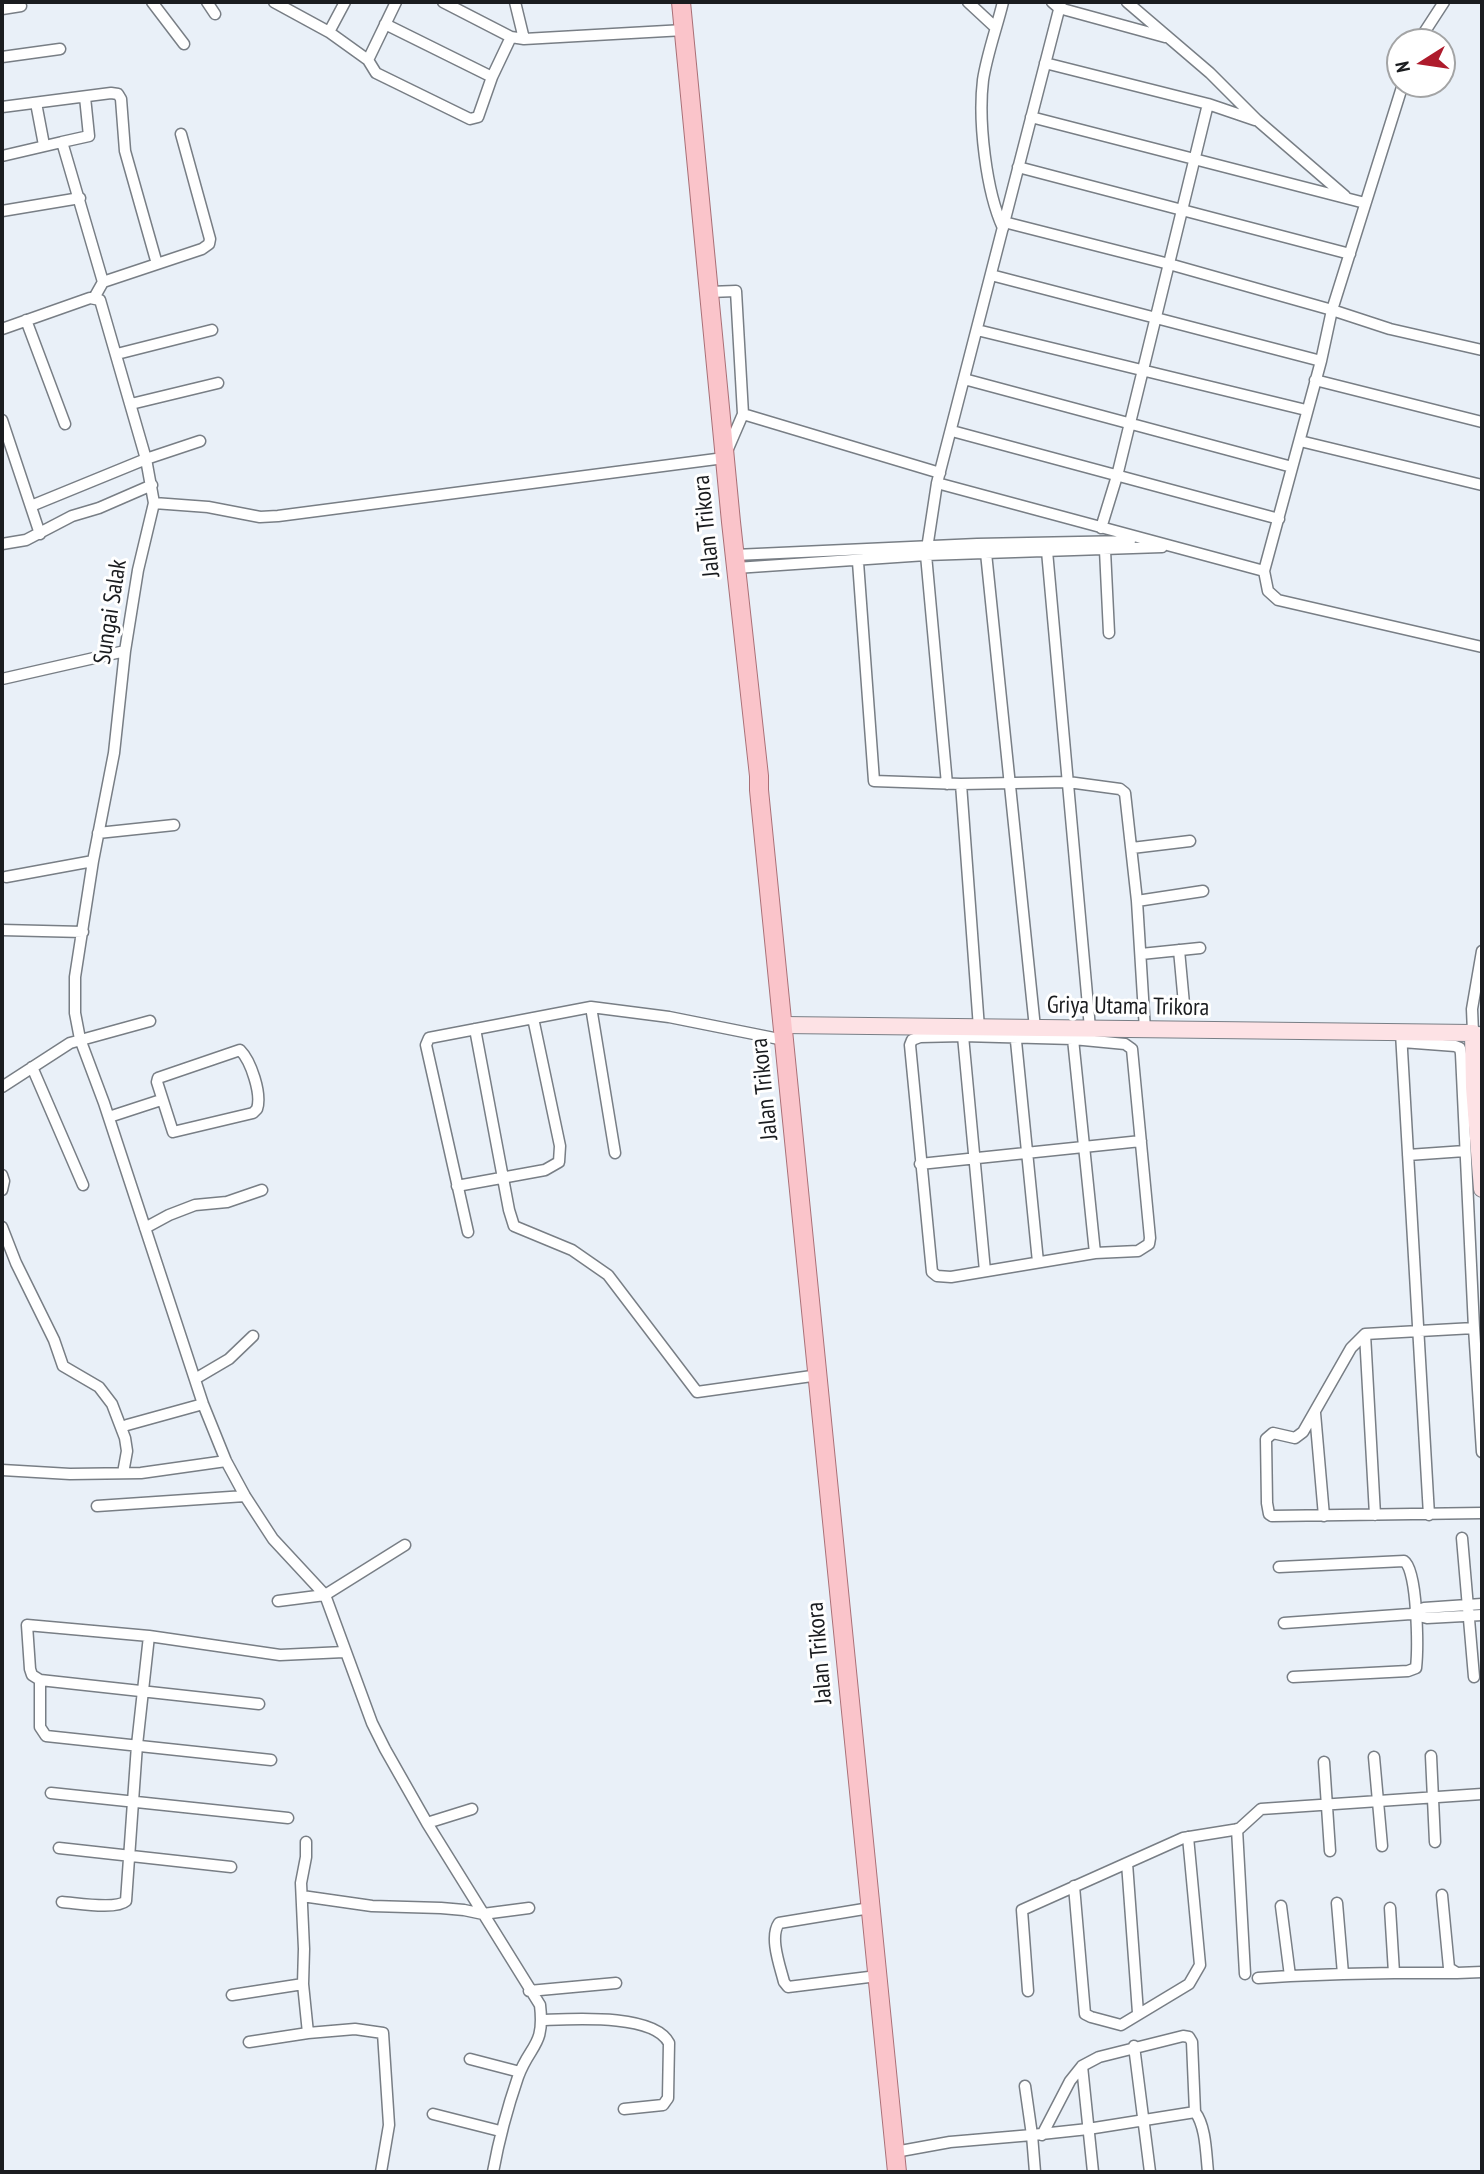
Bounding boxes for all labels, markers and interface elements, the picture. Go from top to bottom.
north arrow [1386,28,1456,98]
text: N [1390,59,1415,74]
street label: Jalan Trikora [687,474,727,578]
street label: Sungai Salak [88,557,134,667]
street label: Griya Utama Trikora [1047,991,1209,1023]
street label: Jalan Trikora [745,1037,785,1141]
street label: Jalan Trikora [801,1601,839,1705]

